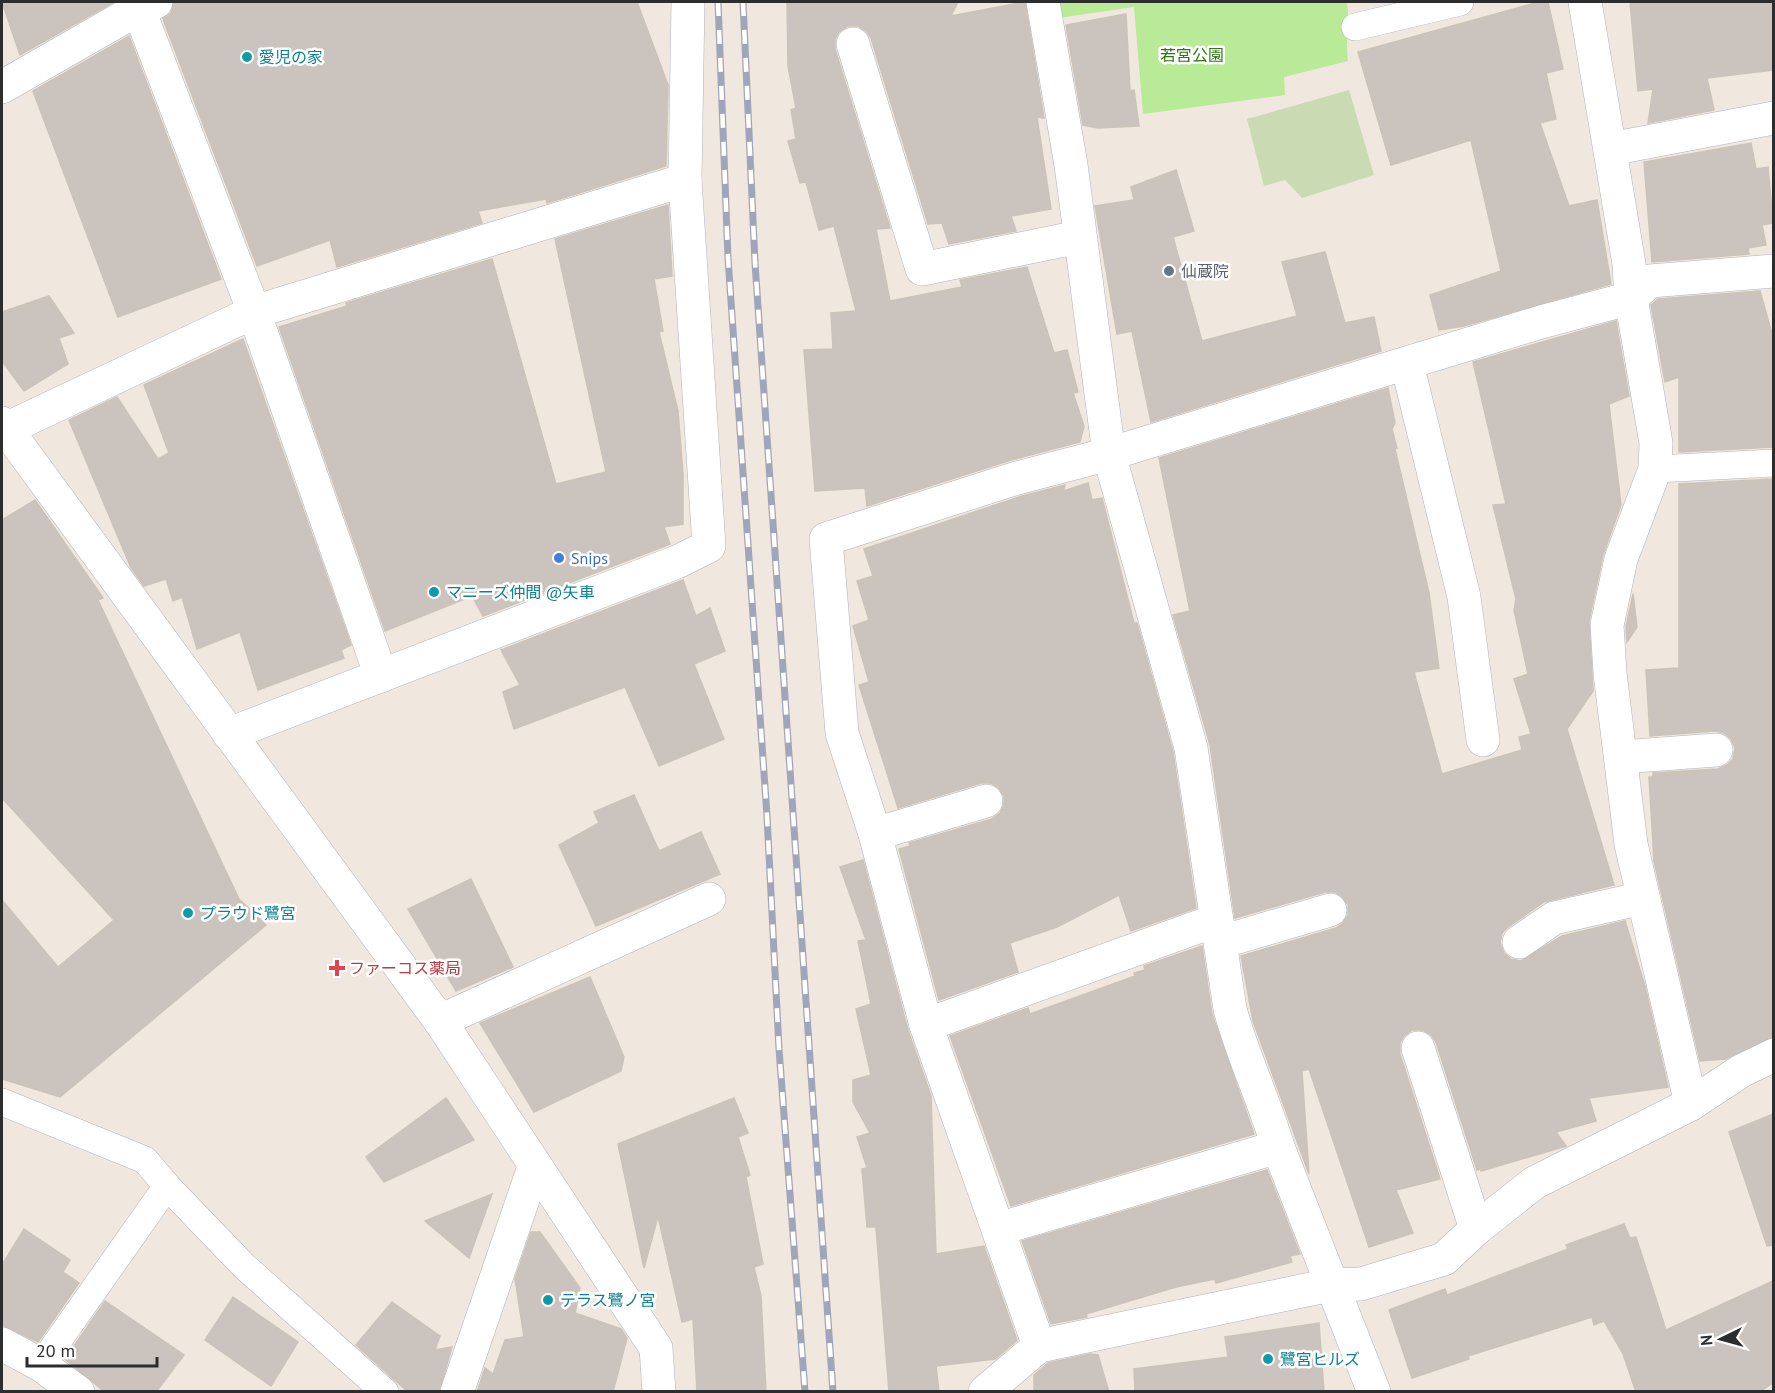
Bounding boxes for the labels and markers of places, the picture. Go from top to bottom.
place label: 愛児の家 [259,47,323,67]
marker: 愛児の家 [240,50,254,64]
place label: 仙蔵院 [1181,261,1229,281]
marker: 仙蔵院 [1162,264,1176,278]
place label: Snips [571,548,608,568]
marker: Snips [552,551,566,565]
place label: マニーズ仲間 @矢車 [446,582,595,602]
marker: マニーズ仲間 @矢車 [427,585,441,599]
place label: プラウド鷺宮 [200,903,296,923]
marker: プラウド鷺宮 [181,906,195,920]
place label: ファーコス薬局 [349,958,461,978]
marker: ファーコス薬局 [330,961,344,975]
place label: テラス鷺ノ宮 [560,1290,656,1310]
marker: テラス鷺ノ宮 [541,1293,555,1307]
place label: 鷺宮ヒルズ [1280,1349,1360,1369]
marker: 鷺宮ヒルズ [1261,1352,1275,1366]

